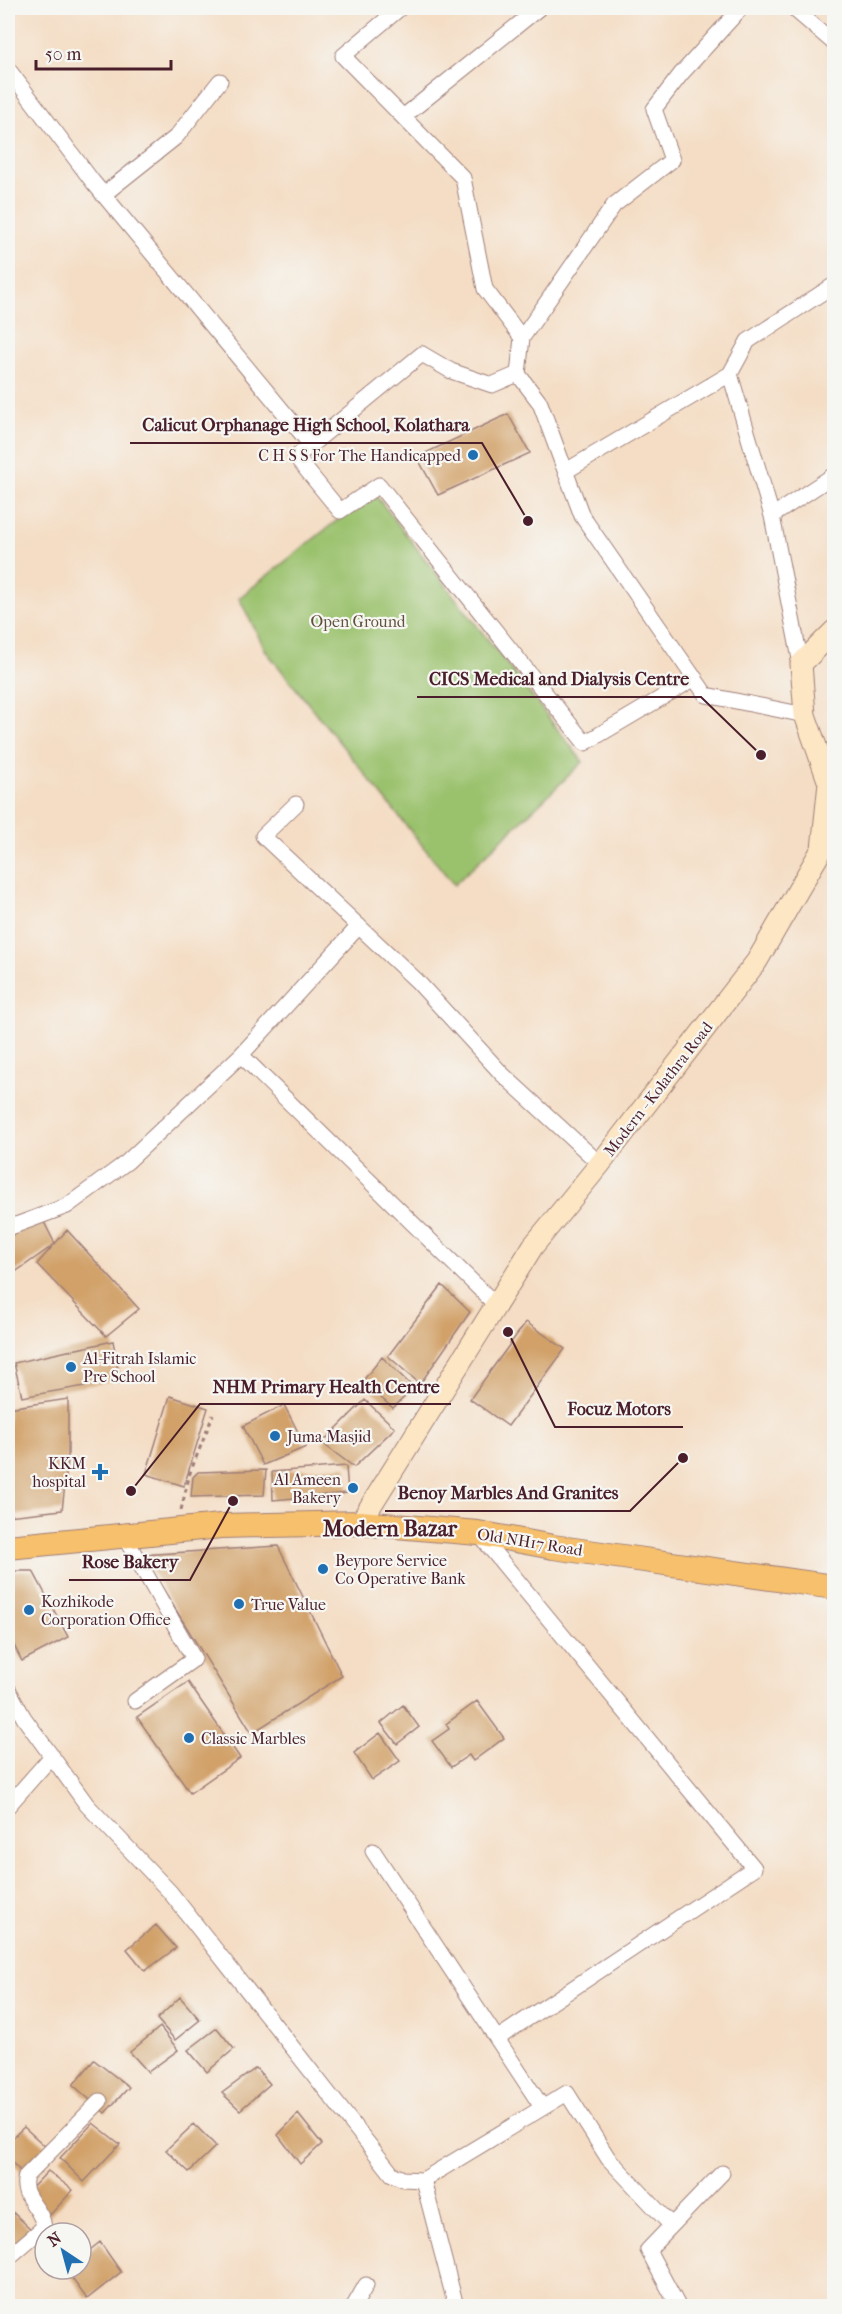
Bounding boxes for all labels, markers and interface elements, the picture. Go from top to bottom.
scale bar [36,33,171,71]
text: 50 m [45,44,82,65]
callout: Calicut Orphanage High School, Kolathara [130,407,482,443]
text: Calicut Orphanage High School, Kolathara [142,415,470,436]
place label: C H S S For The Handicapped [258,446,461,465]
marker: C H S S For The Handicapped [466,448,480,462]
park label: Open Ground [310,612,406,631]
callout: CICS Medical and Dialysis Centre [417,661,701,697]
text: CICS Medical and Dialysis Centre [429,669,689,690]
street label: Modern - Kolathra Road [600,1018,717,1160]
place label: Al-Fitrah Islamic Pre School [82,1349,196,1386]
marker: Al-Fitrah Islamic Pre School [64,1360,78,1374]
callout: NHM Primary Health Centre [200,1368,451,1404]
text: NHM Primary Health Centre [212,1377,440,1398]
callout: Focuz Motors [555,1391,683,1427]
text: Focuz Motors [566,1399,671,1420]
place label: Juma Masjid [285,1427,372,1446]
marker: Juma Masjid [268,1429,282,1443]
place label: KKM hospital [32,1454,87,1491]
marker: KKM hospital [91,1463,109,1481]
place label: Al Ameen Bakery [273,1470,342,1507]
callout: Benoy Marbles And Granites [385,1475,630,1511]
marker: Al Ameen Bakery [346,1481,360,1495]
text: Benoy Marbles And Granites [398,1483,619,1504]
district label: Modern Bazar [322,1516,458,1542]
street label: Old NH17 Road [476,1524,584,1560]
callout: Rose Bakery [69,1544,190,1580]
place label: Beypore Service Co Operative Bank [335,1551,466,1588]
text: Rose Bakery [82,1552,180,1573]
marker: Beypore Service Co Operative Bank [316,1562,330,1576]
place label: Kozhikode Corporation Office [41,1592,171,1629]
place label: True Value [251,1595,326,1614]
marker: True Value [232,1597,246,1611]
marker: Kozhikode Corporation Office [22,1603,36,1617]
place label: Classic Marbles [201,1729,306,1748]
marker: Classic Marbles [182,1731,196,1745]
north arrow [33,2221,93,2281]
text: N [44,2228,66,2251]

